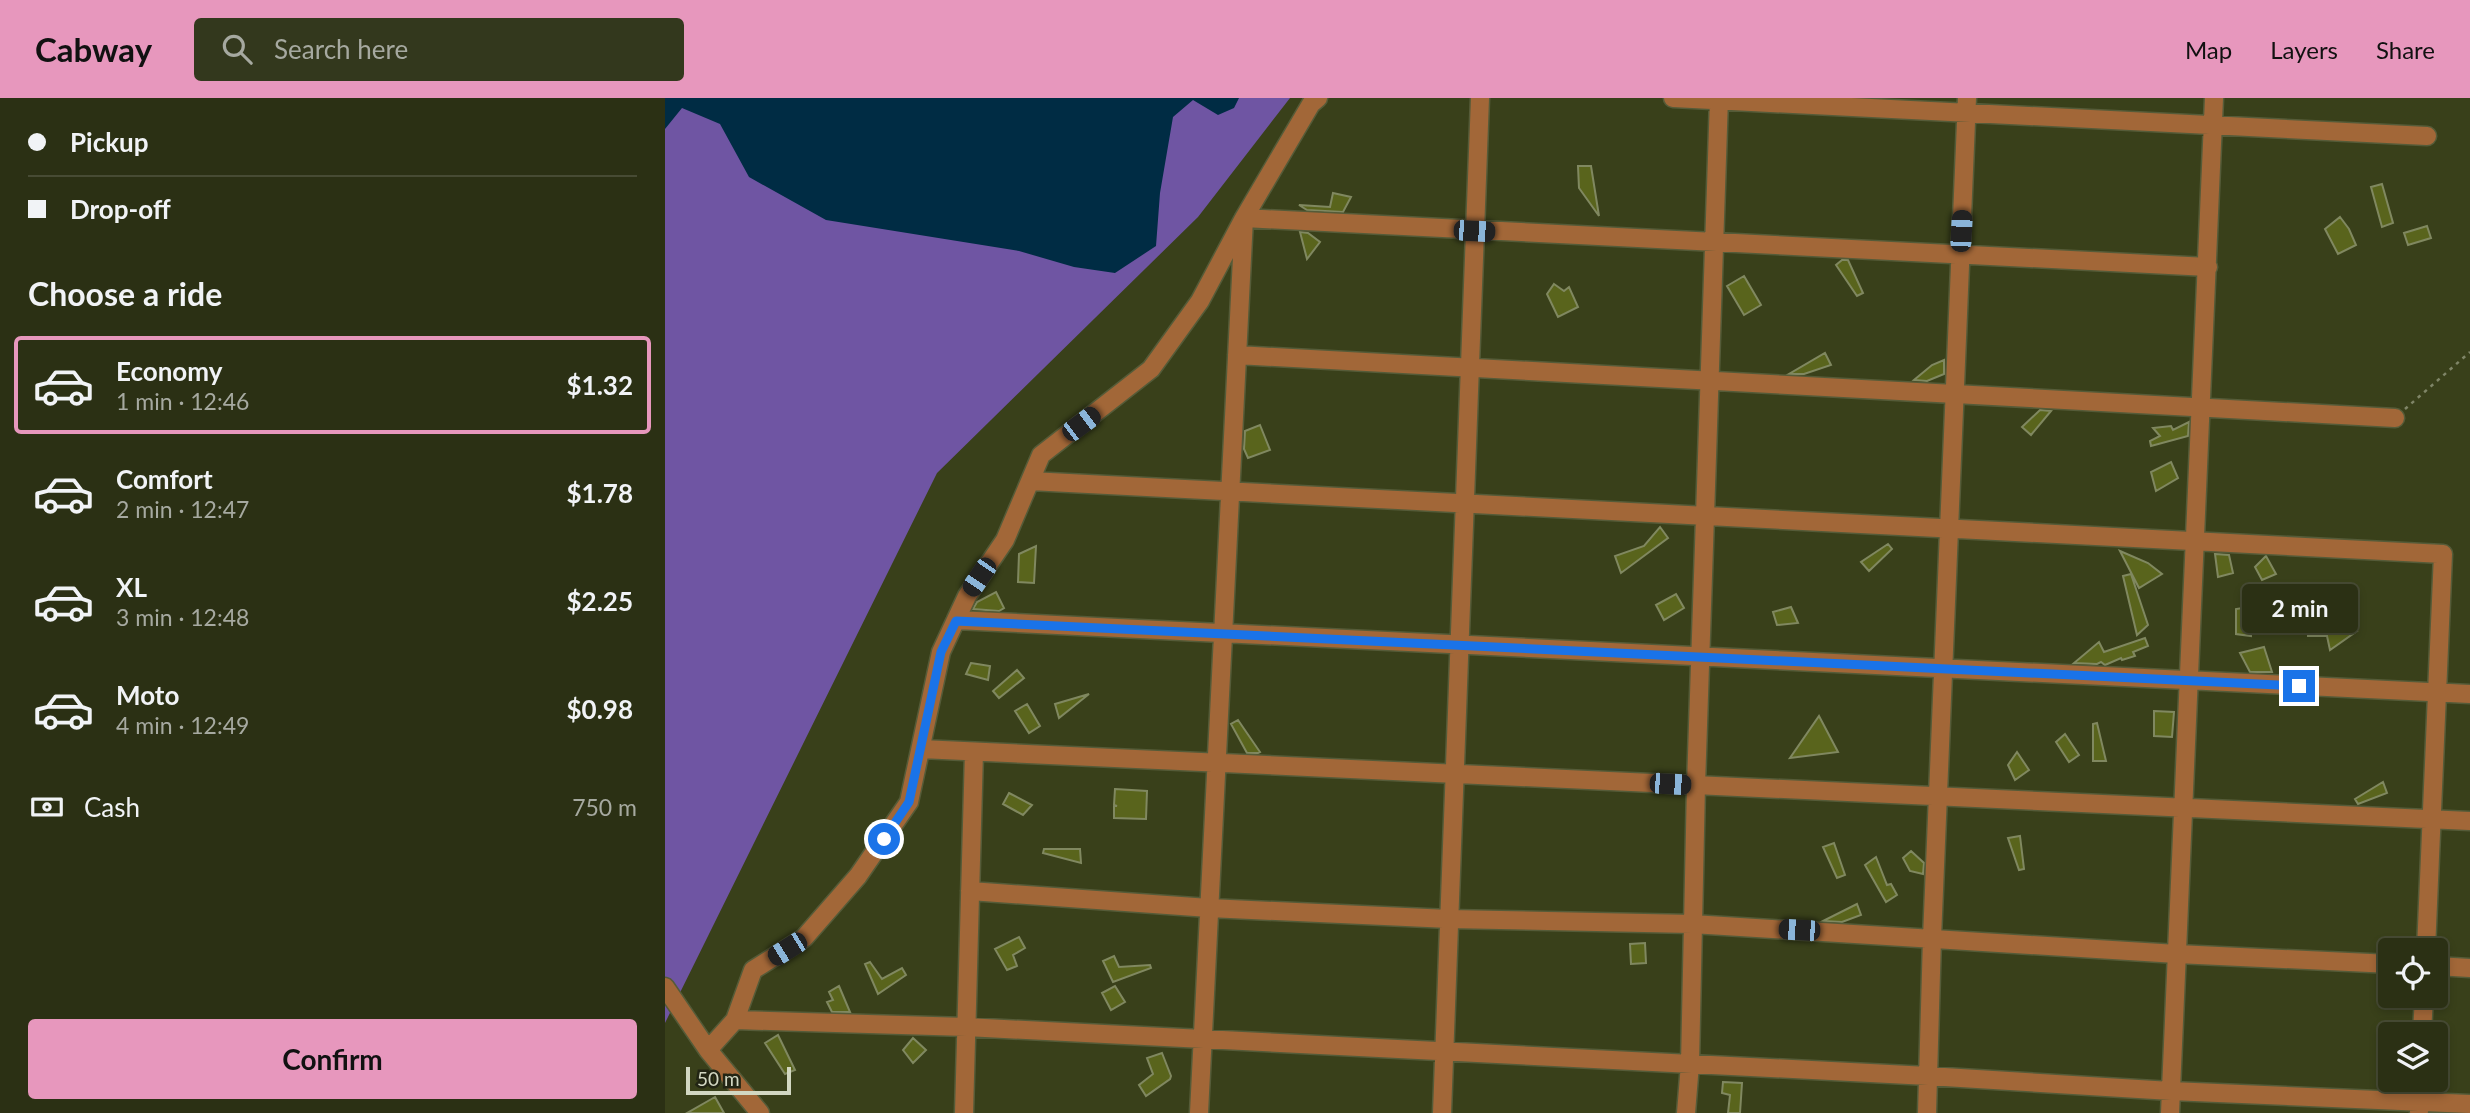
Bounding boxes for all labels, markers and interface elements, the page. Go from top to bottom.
search box [194,18,684,81]
text: Cabway [35,29,152,69]
icon: search [218,30,256,68]
text: Search here [274,33,408,65]
text: Map [2185,35,2232,64]
text: Layers [2270,35,2338,64]
text: Share [2376,35,2435,64]
text: Pickup [70,126,149,158]
text: Drop-off [70,193,171,225]
car [1950,209,1973,253]
car [1453,219,1496,243]
text: Choose a ride [28,274,222,313]
icon: car [32,354,95,417]
text: Economy [116,355,222,387]
text: $1.32 [567,369,633,401]
text: 1 min · 12:46 [116,387,249,415]
car [1058,403,1105,445]
icon: car [32,462,95,525]
text: Comfort [116,463,213,495]
text: $1.78 [567,477,633,509]
text: 2 min · 12:47 [116,495,249,523]
car [959,554,1000,600]
icon: car [32,570,95,633]
text: XL [116,571,147,603]
callout: 2 min [2241,584,2357,634]
text: $2.25 [567,585,633,617]
text: 2 min [2271,594,2329,622]
text: 3 min · 12:48 [116,603,249,631]
route end [2283,670,2315,702]
icon: car [32,678,95,741]
text: Moto [116,679,179,711]
text: $0.98 [567,693,633,725]
text: 4 min · 12:49 [116,711,249,739]
car [1649,772,1692,796]
icon: cash [28,788,66,826]
text: Cash [84,791,140,823]
text: 750 m [572,793,637,821]
route start [868,823,900,855]
car [1778,918,1821,942]
car [764,929,811,969]
map controls [2378,938,2448,1092]
button: locate [2378,938,2448,1008]
button: Confirm [28,1019,637,1099]
button: layers [2378,1022,2448,1092]
scale bar [686,1064,791,1096]
text: 50 m [697,1067,740,1090]

